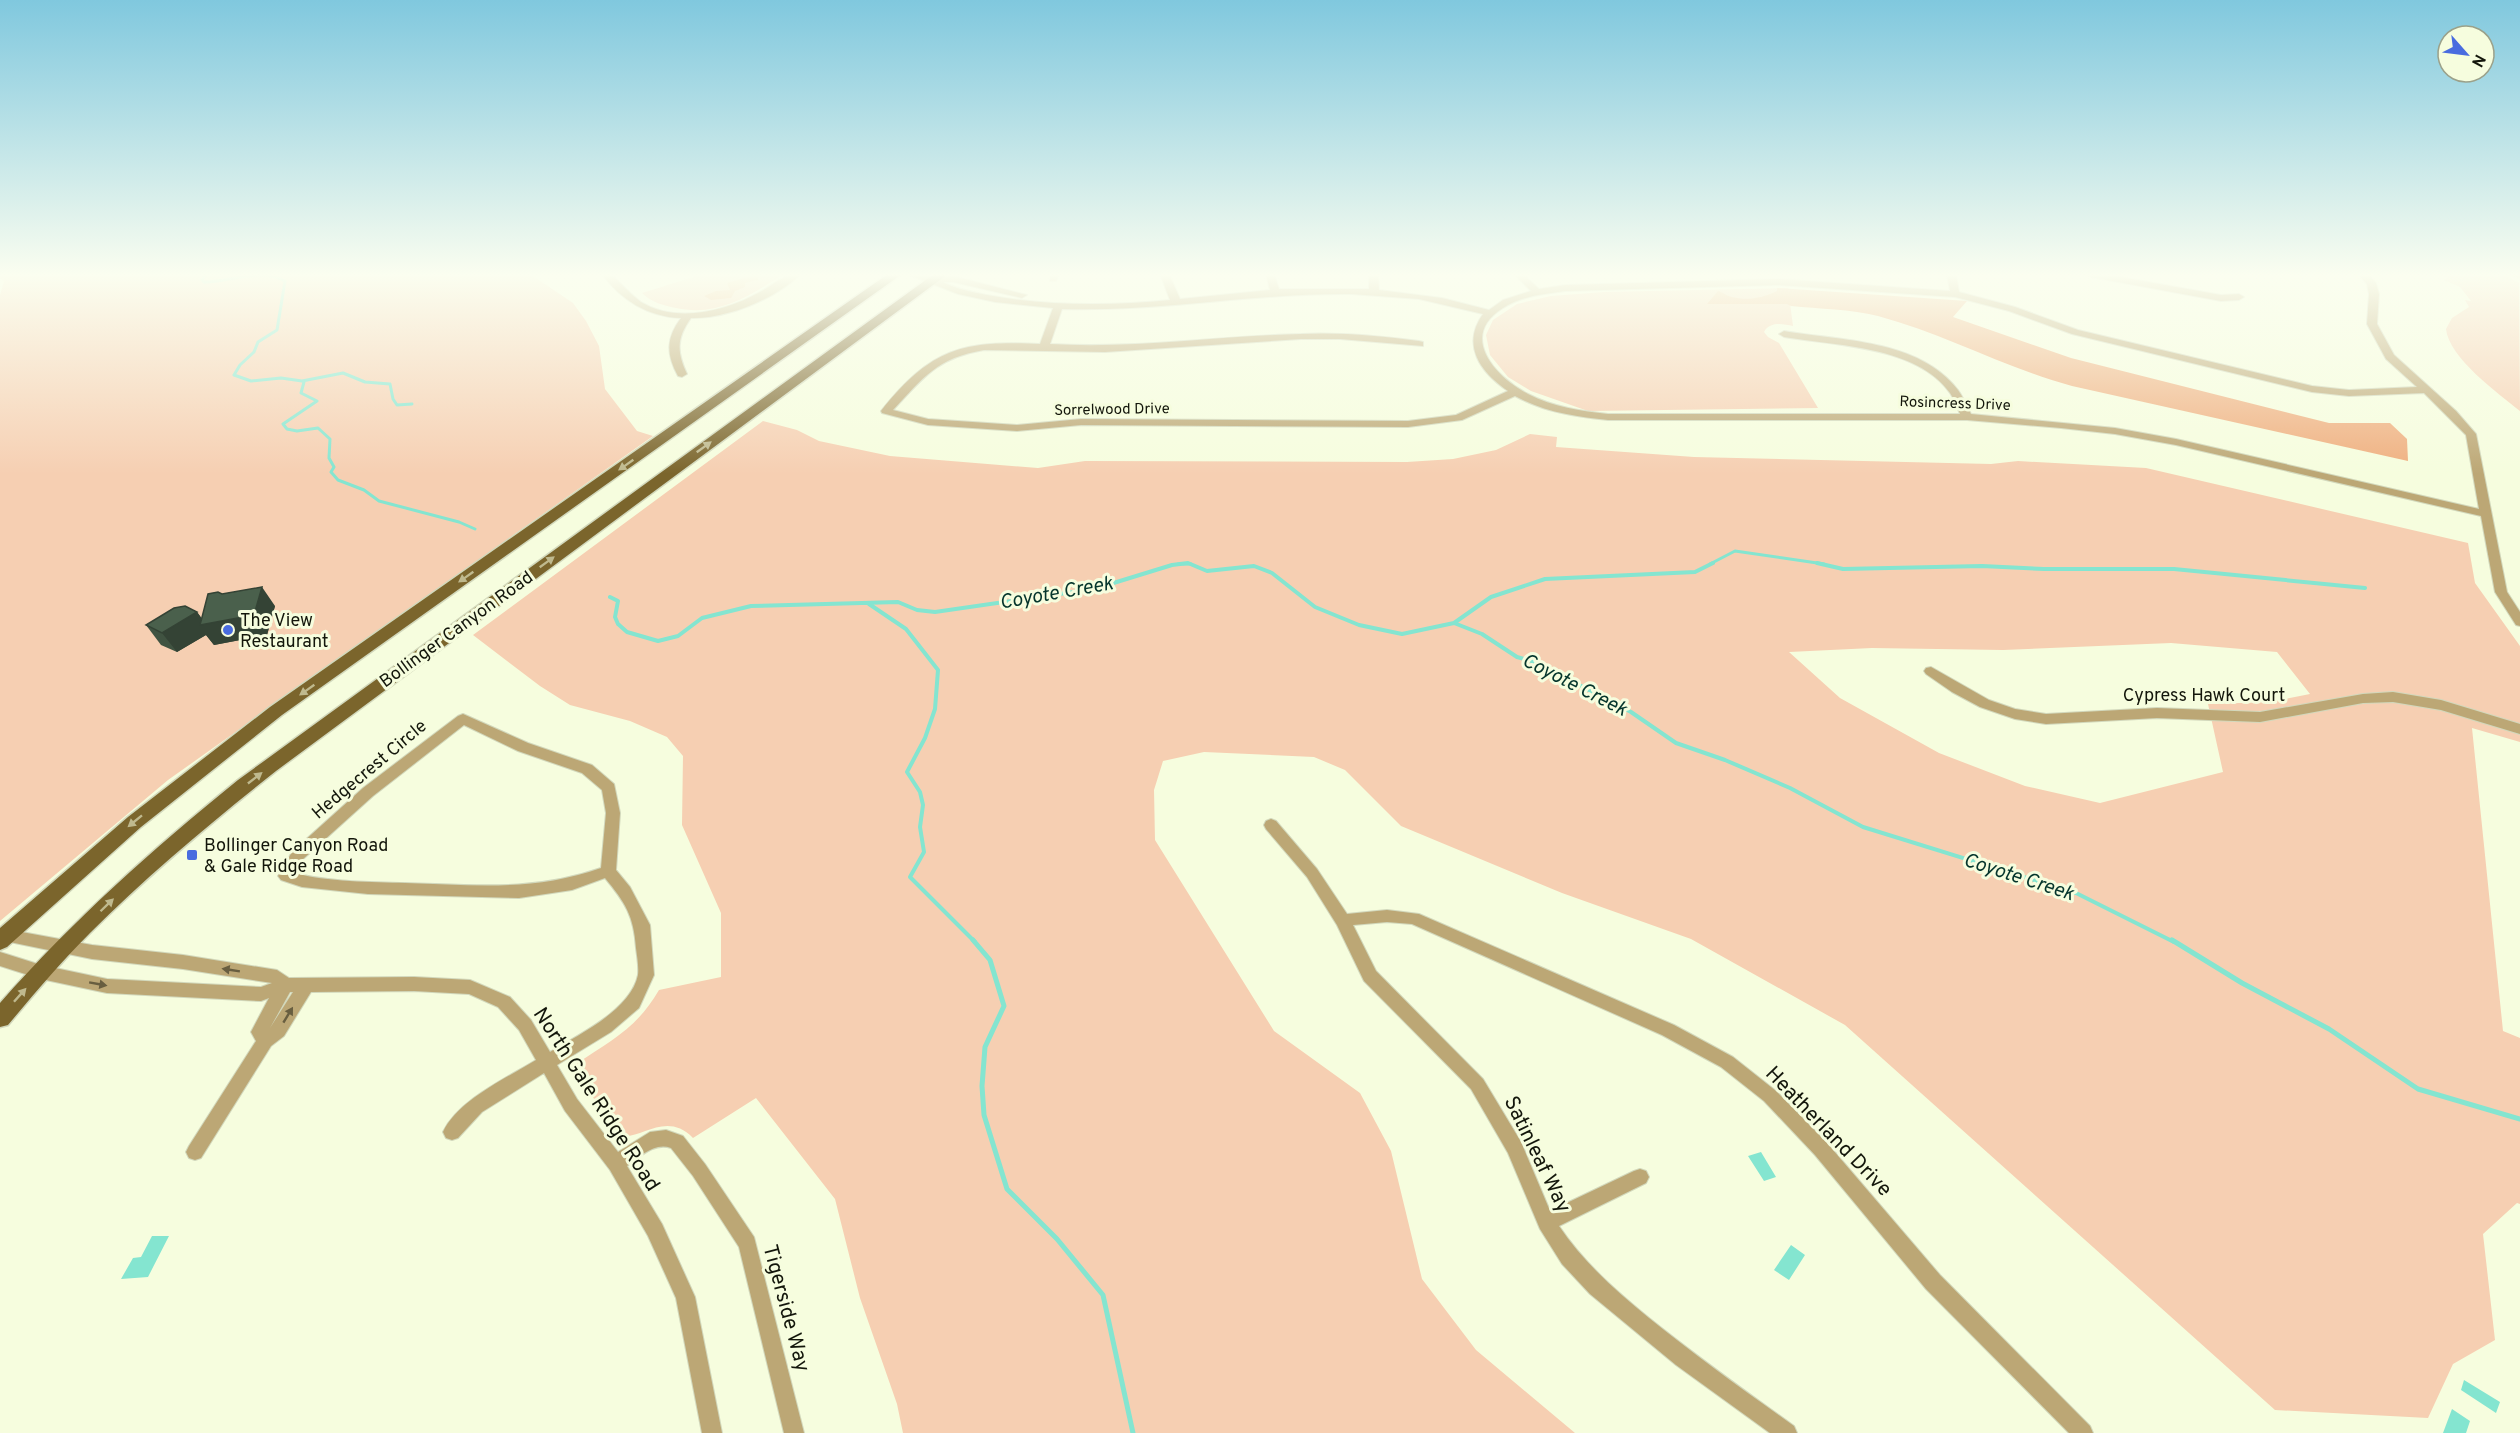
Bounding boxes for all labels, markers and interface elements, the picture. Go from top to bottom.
north arrow [2436,24,2496,84]
text: N [2466,50,2489,70]
street label: Rosincress Drive [1899,393,2011,416]
street label: Sorrelwood Drive [1054,400,1170,421]
one-way arrow [696,441,712,453]
one-way arrow [618,459,634,471]
one-way arrow [538,556,554,568]
street label: Bollinger Canyon Road [376,567,538,694]
one-way arrow [459,571,475,583]
water label: Coyote Creek [998,571,1116,617]
place label: The View Restaurant [240,610,329,654]
marker: The View Restaurant [221,623,235,637]
water label: Coyote Creek [1517,648,1632,724]
one-way arrow [299,684,315,695]
street label: Cypress Hawk Court [2123,685,2285,708]
street label: Hedgecrest Circle [308,715,432,825]
one-way arrow [247,772,263,785]
one-way arrow [127,814,142,826]
place label: Bollinger Canyon Road & Gale Ridge Road [204,835,388,879]
marker: Bollinger Canyon Road & Gale Ridge Road [185,848,199,862]
water label: Coyote Creek [1960,848,2078,908]
one-way arrow [99,899,114,912]
one-way arrow [221,965,240,974]
one-way arrow [89,980,108,989]
one-way arrow [13,988,26,1003]
street label: North Gale Ridge Road [526,1003,665,1197]
one-way arrow [283,1006,293,1023]
street label: Heatherland Drive [1759,1061,1897,1203]
street label: Satinleaf Way [1497,1092,1577,1217]
street label: Tigerside Way [756,1242,816,1375]

